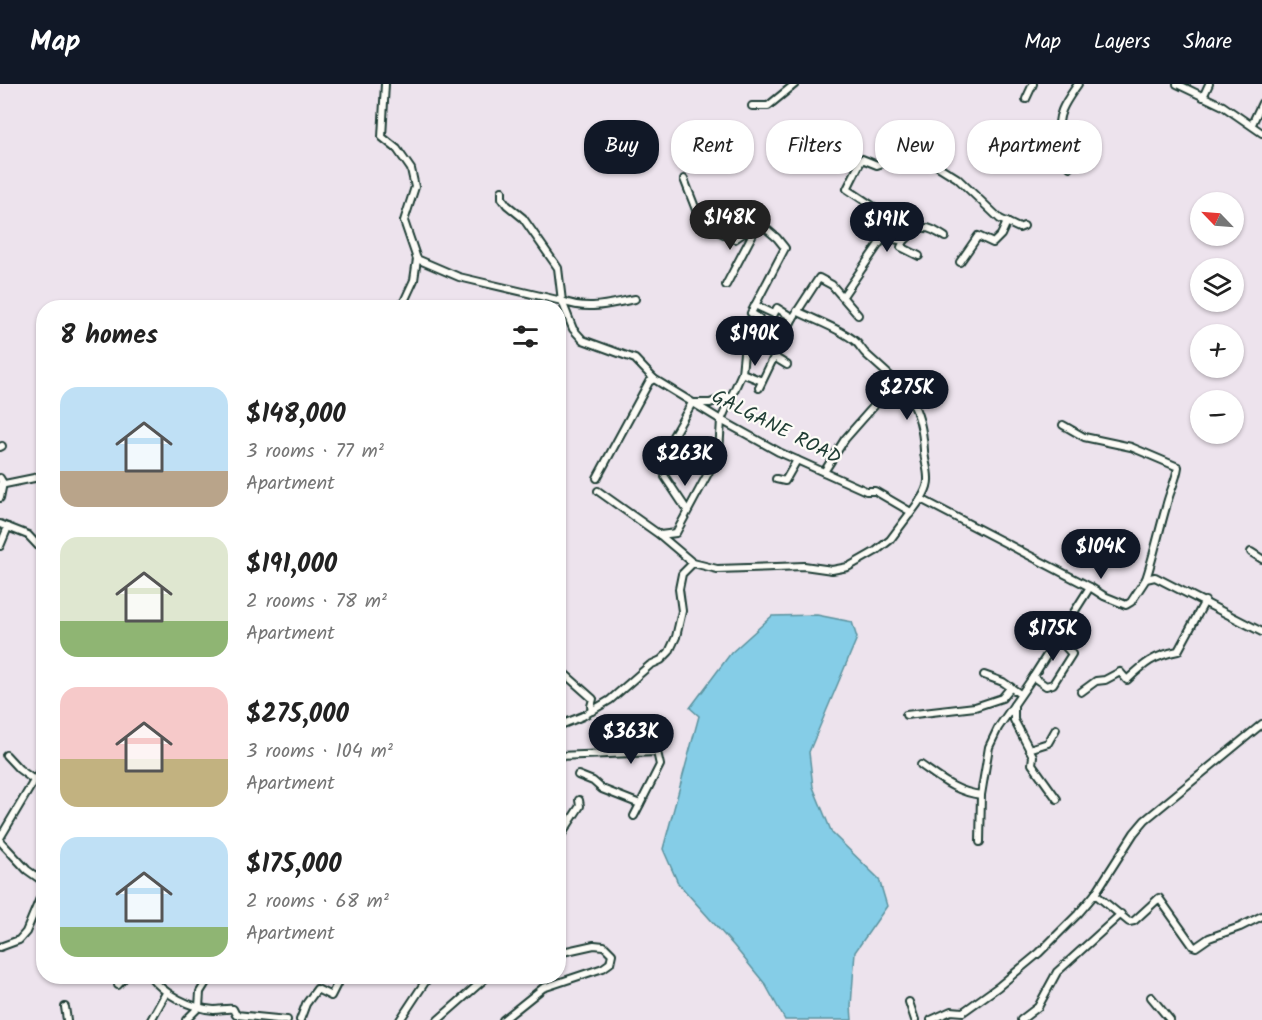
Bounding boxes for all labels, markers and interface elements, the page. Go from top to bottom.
text: Map [30,20,81,65]
text: Map [1024,26,1061,59]
text: Layers [1094,26,1150,59]
text: Share [1183,26,1232,59]
chip: Buy [584,120,659,174]
chip: Rent [671,120,754,174]
chip: Filters [766,120,863,174]
chip: New [875,120,955,174]
chip: Apartment [967,120,1102,174]
north arrow [1190,192,1244,246]
map controls [1190,192,1244,444]
pin: $148K [688,200,772,251]
pin: $191K [845,202,929,253]
text: $148K [704,203,756,235]
text: $191K [864,205,910,237]
button: layers [1190,258,1244,312]
text: 8 homes [60,315,158,357]
pin: $190K [713,316,797,367]
text: $190K [730,319,780,351]
icon: filters [509,320,542,353]
button: + [1190,324,1244,378]
pin: $275K [865,370,949,421]
text: $275K [879,373,935,405]
street label: GALGANE ROAD [705,382,847,475]
button: − [1190,390,1244,444]
text: $148,000 [246,394,346,436]
icon: home [108,411,180,483]
text: 3 rooms · 77 m² [246,436,384,468]
pin: $263K [643,436,727,487]
text: $263K [656,439,714,471]
text: Apartment [246,468,335,500]
pin: $104K [1059,529,1143,580]
text: $104K [1075,532,1127,564]
text: $191,000 [246,544,337,586]
icon: home [108,561,180,633]
text: 2 rooms · 78 m² [246,586,387,618]
pin: $175K [1011,611,1095,662]
text: $175K [1028,614,1078,646]
text: Apartment [246,618,335,650]
text: $275,000 [246,694,349,736]
icon: home [108,711,180,783]
pin: $363K [589,714,673,765]
text: $363K [603,717,659,749]
text: 3 rooms · 104 m² [246,736,393,768]
text: Apartment [246,768,335,800]
text: $175,000 [246,844,342,886]
icon: home [108,861,180,933]
text: 2 rooms · 68 m² [246,886,389,918]
text: Apartment [246,918,335,950]

